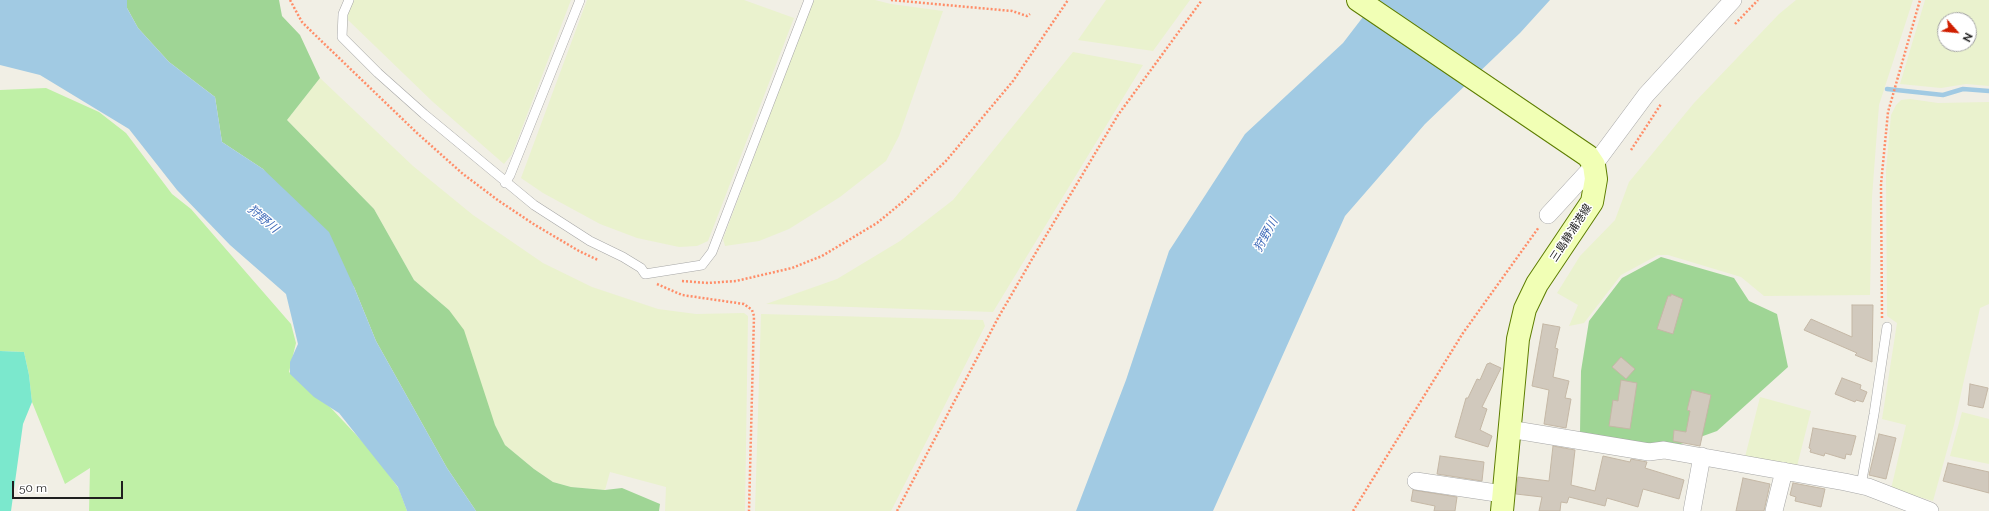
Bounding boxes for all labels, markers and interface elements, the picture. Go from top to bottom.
north arrow [1937,12,1977,52]
text: N [1960,31,1975,44]
water label: 狩野川 [245,202,281,236]
street label: 三島静浦港線 [1547,202,1595,264]
water label: 狩野川 [1251,216,1281,254]
scale bar [14,473,125,499]
text: 50 m [19,481,47,495]

